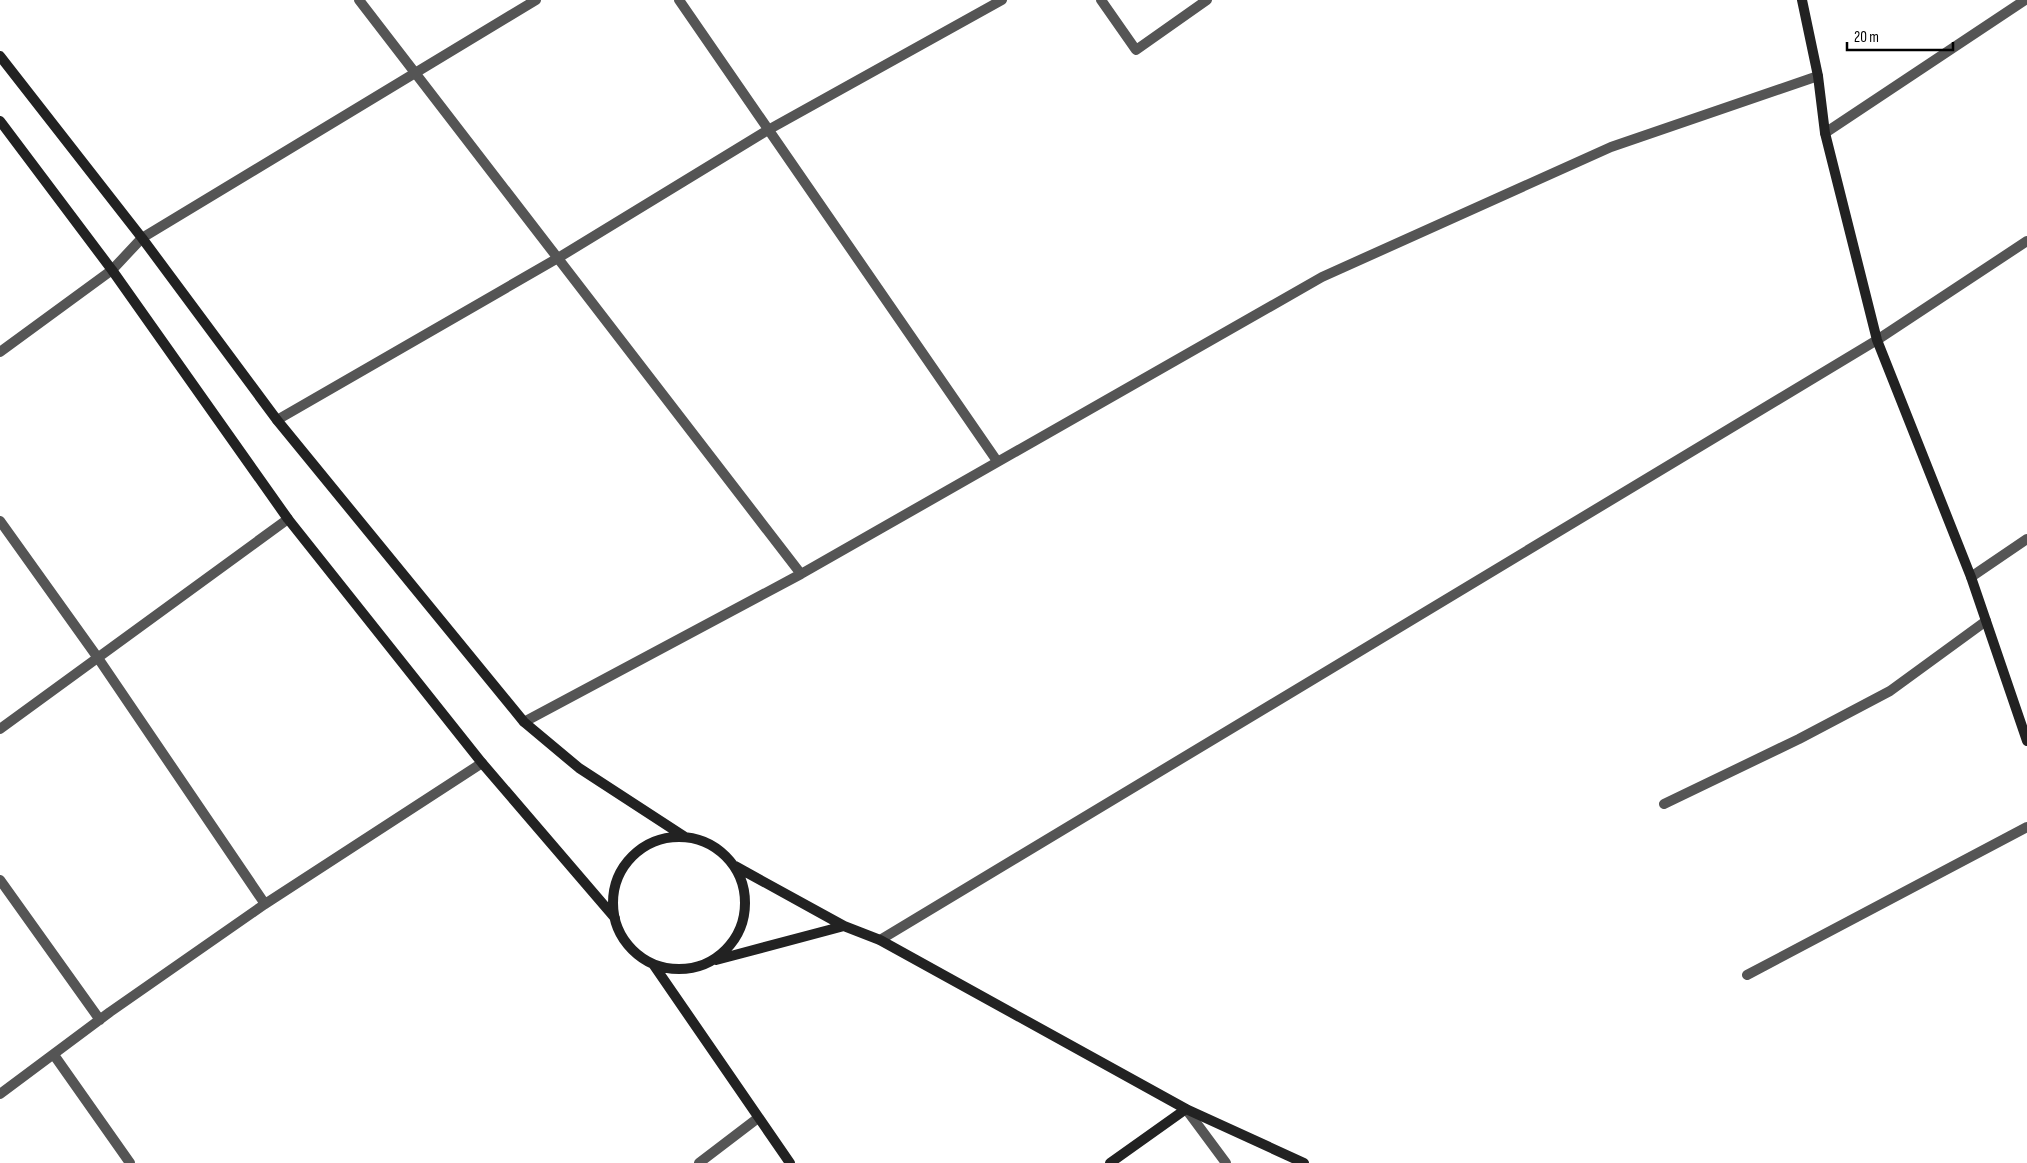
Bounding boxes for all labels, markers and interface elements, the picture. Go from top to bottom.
scale bar [1847,20,1953,52]
text: 20 m [1854,28,1879,47]

